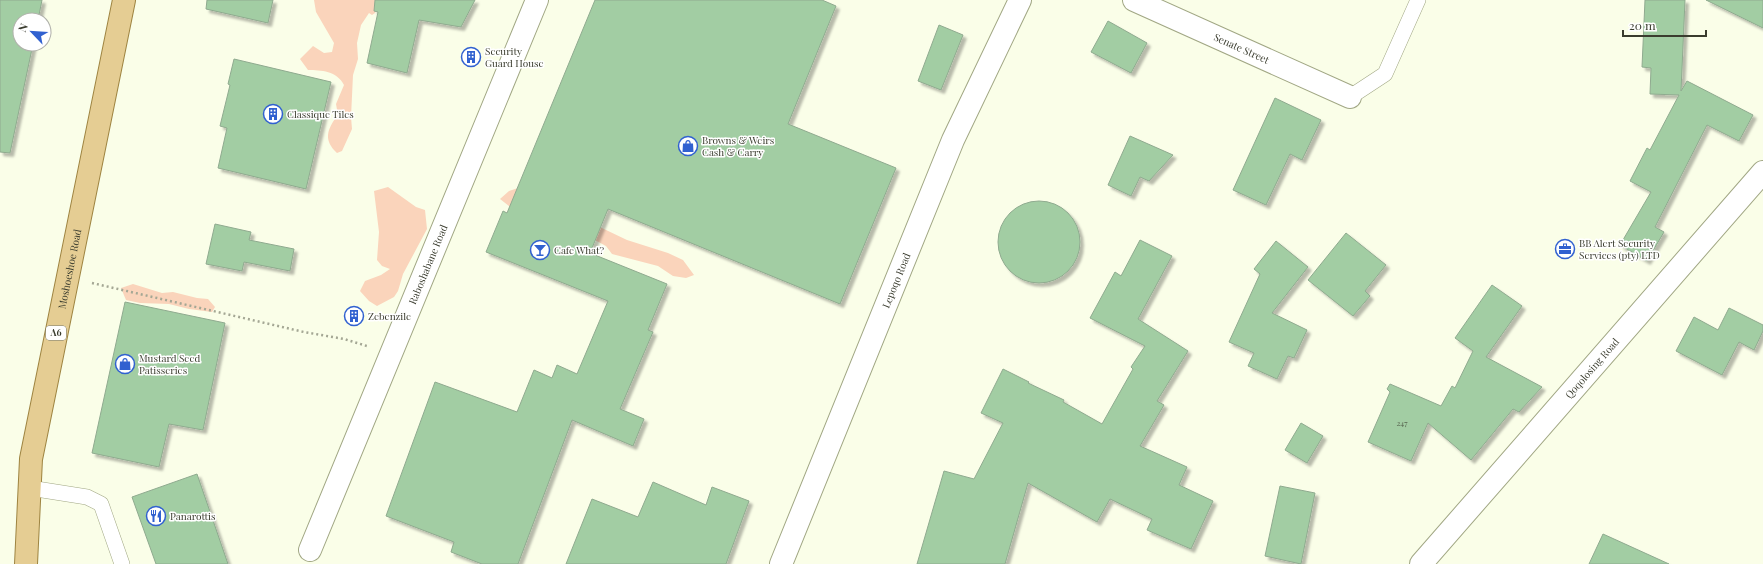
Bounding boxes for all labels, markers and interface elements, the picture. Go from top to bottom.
north arrow [12,12,52,52]
scale bar [1623,12,1706,38]
text: 20 m [1629,17,1656,33]
text: N [14,21,31,34]
street label: Senate Street [1212,30,1272,67]
place label: Security Guard House [485,44,544,70]
building icon: Security Guard House [460,46,482,68]
building icon: Classique Tiles [262,103,284,125]
place label: Classique Tiles [287,107,354,121]
place label: Browns & Weirs Cash & Carry [702,133,774,159]
shop icon: Browns & Weirs Cash & Carry [677,135,699,157]
street label: Raboshabane Road [405,222,451,306]
street label: Moshoeshoe Road [55,228,84,310]
place label: BB Alert Security Services (pty) LTD [1579,236,1660,262]
office icon: BB Alert Security Services (pty) LTD [1554,238,1576,260]
bar icon: Cafe What? [529,239,551,261]
place label: Cafe What? [554,243,605,257]
street label: Lepoqo Road [879,250,914,310]
building icon: Zebenzile [343,305,365,327]
place label: Zebenzile [368,309,411,323]
road number: A6 [46,326,66,340]
street label: Qoqolosing Road [1562,335,1622,401]
place label: Mustard Seed Patisseries [139,351,200,377]
shop icon: Mustard Seed Patisseries [114,353,136,375]
house number: 247 [1397,417,1408,428]
restaurant icon: Panarottis [145,505,167,527]
place label: Panarottis [170,509,216,523]

